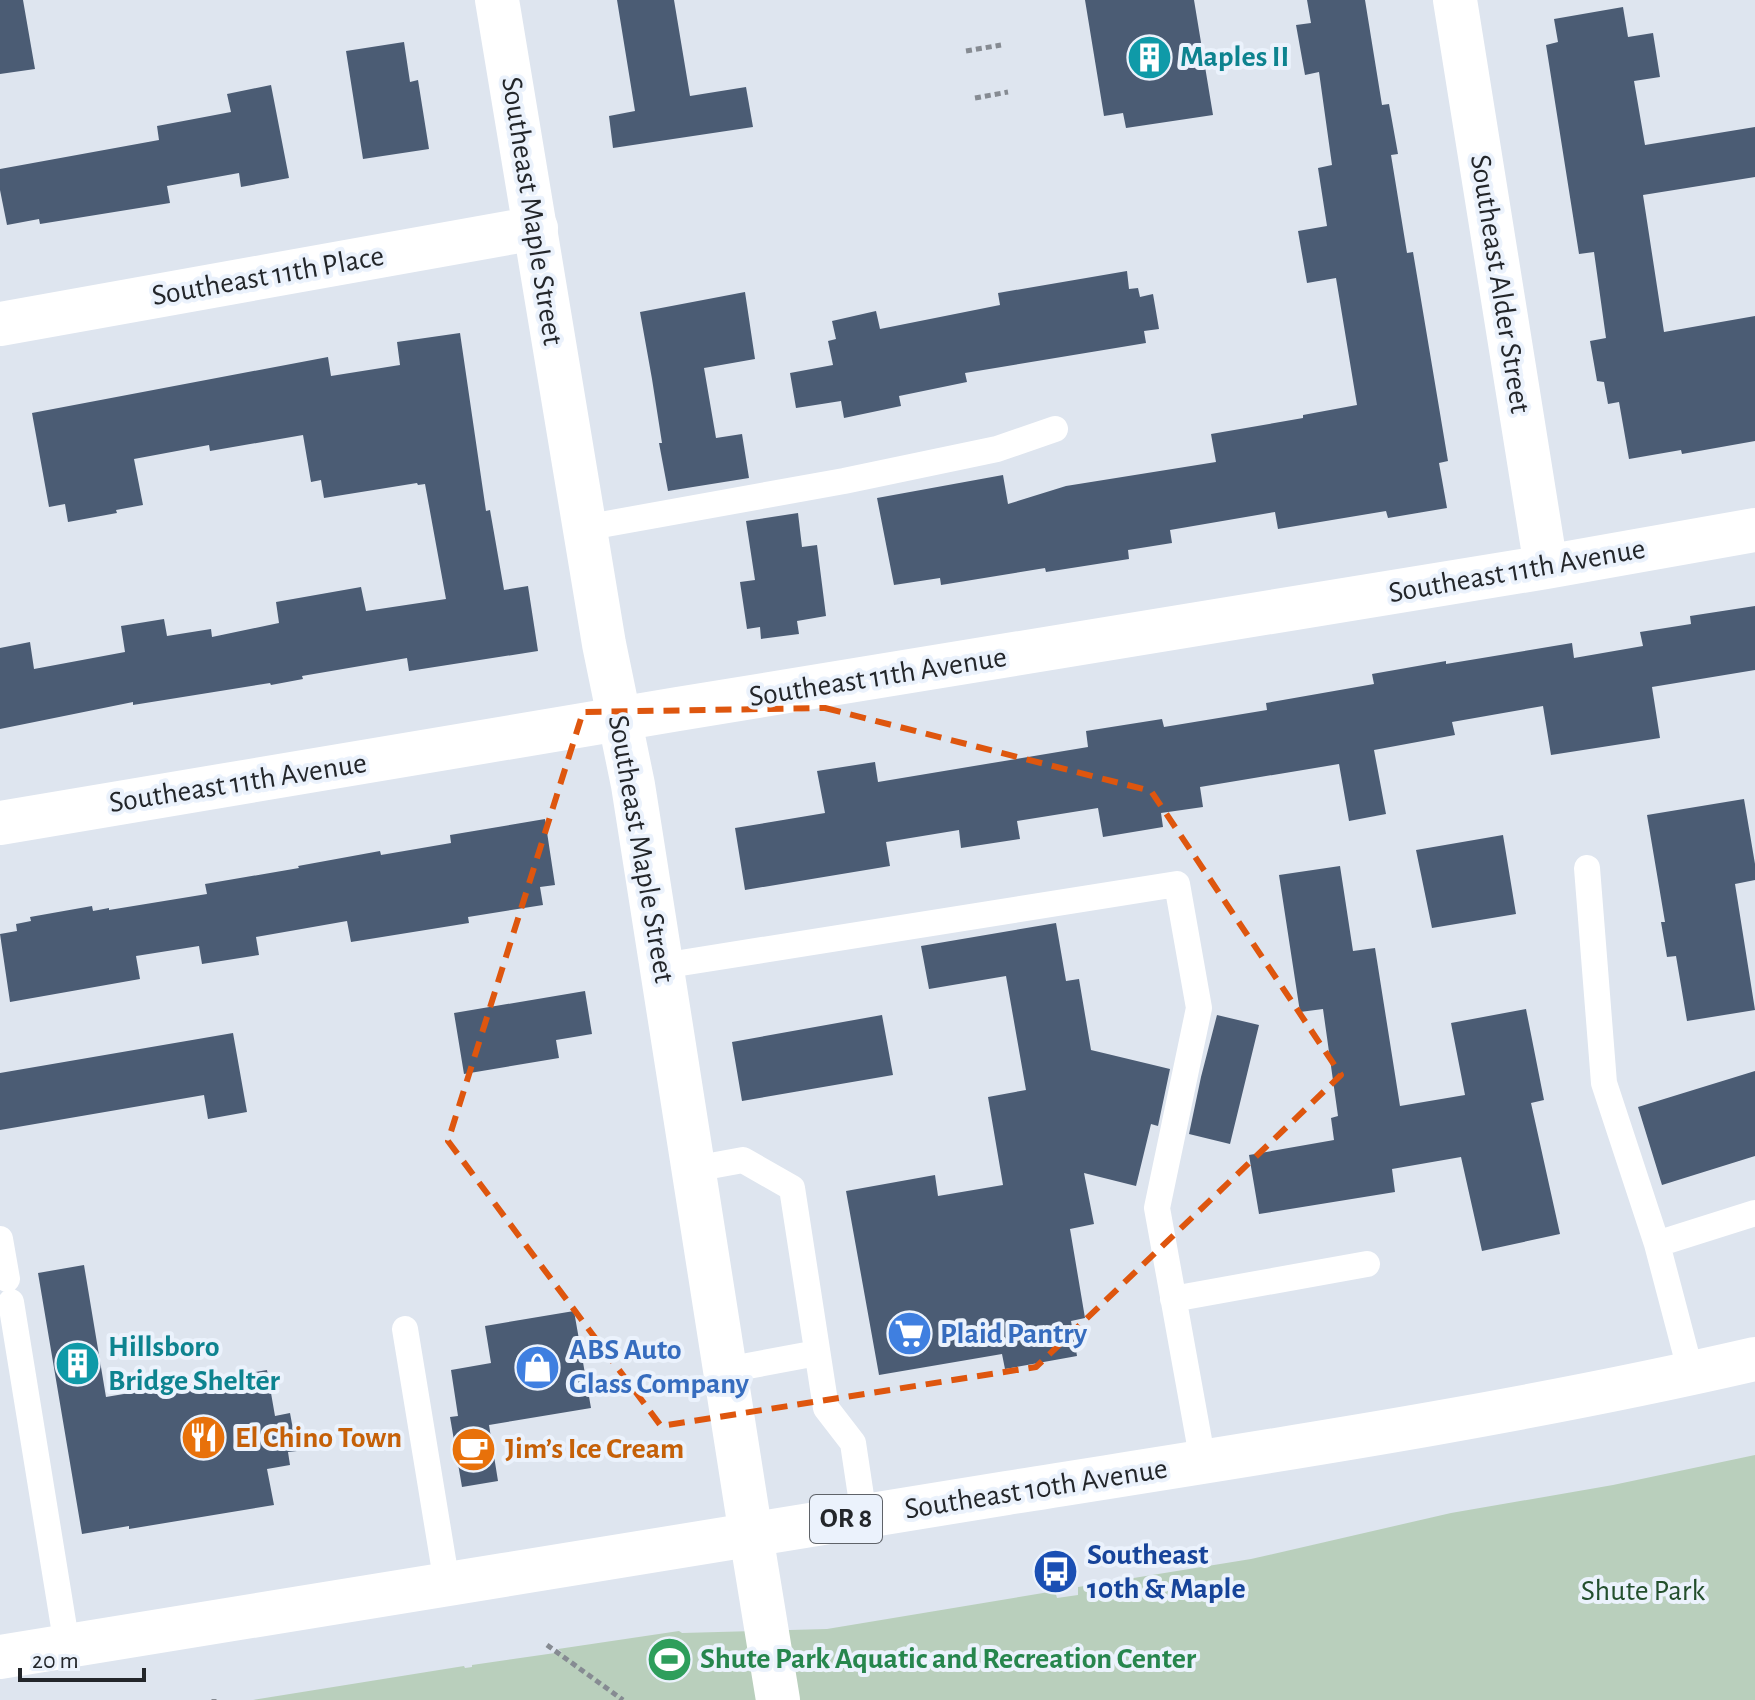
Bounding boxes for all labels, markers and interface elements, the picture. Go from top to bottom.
building icon: Maples II [1125,33,1173,81]
place label: Maples II [1180,42,1289,72]
street label: Southeast Maple Street [496,75,568,348]
street label: Southeast Alder Street [1465,153,1535,416]
street label: Southeast 11th Place [150,241,386,311]
street label: Southeast 11th Avenue [1386,534,1648,608]
street label: Southeast 11th Avenue [747,642,1009,712]
street label: Southeast Maple Street [603,713,679,986]
street label: Southeast 11th Avenue [107,748,369,818]
supermarket icon: Plaid Pantry [885,1310,933,1358]
place label: Plaid Pantry [940,1319,1088,1349]
place label: Hillsboro Bridge Shelter [108,1332,281,1396]
place label: ABS Auto Glass Company [569,1335,750,1399]
building icon: Hillsboro Bridge Shelter [53,1340,101,1388]
shop icon: ABS Auto Glass Company [514,1343,562,1391]
restaurant icon: El Chino Town [180,1414,228,1462]
place label: El Chino Town [235,1423,402,1453]
cafe icon: Jim’s Ice Cream [450,1425,498,1473]
place label: Jim’s Ice Cream [505,1434,684,1464]
street label: Southeast 10th Avenue [902,1453,1170,1525]
road number: OR 8 [810,1495,882,1543]
place label: Southeast 10th & Maple [1087,1540,1246,1604]
bus stop icon: Southeast 10th & Maple [1032,1548,1080,1596]
park label: Shute Park [1581,1576,1706,1606]
scale bar [20,1632,144,1682]
sports icon: Shute Park Aquatic and Recreation Center [645,1635,693,1683]
place label: Shute Park Aquatic and Recreation Center [700,1644,1197,1674]
text: 20 m [32,1649,79,1673]

